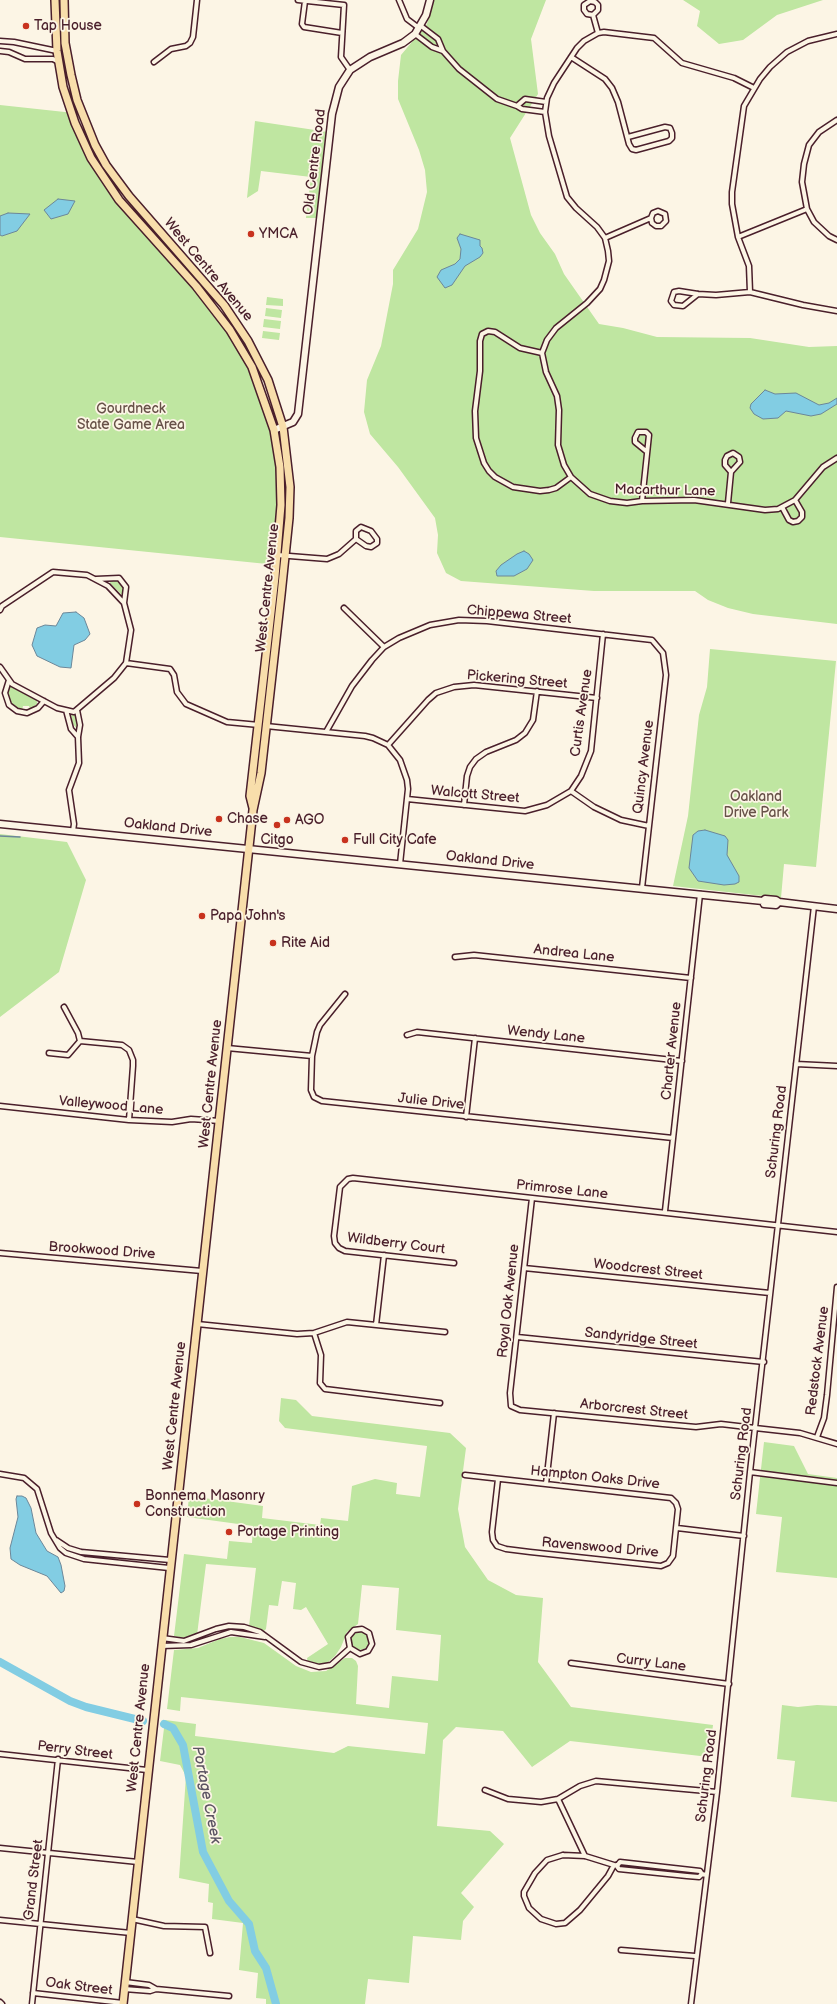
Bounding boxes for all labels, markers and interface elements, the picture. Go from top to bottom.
place label: Tap House [34,18,102,34]
marker: Tap House [21,21,31,31]
street label: Old Centre Road [300,108,330,216]
street label: West Centre Avenue [160,215,256,325]
place label: YMCA [259,226,298,242]
marker: YMCA [246,229,256,239]
park label: Gourdneck State Game Area [77,401,185,434]
street label: Macarthur Lane [614,482,716,500]
street label: West Centre Avenue [253,523,283,653]
street label: Chippewa Street [466,602,572,628]
street label: Pickering Street [466,667,568,693]
street label: Curtis Avenue [568,668,596,758]
street label: Quincy Avenue [630,719,658,815]
street label: Walcott Street [430,783,520,807]
park label: Oakland Drive Park [724,789,788,822]
place label: Chase [227,811,268,827]
place label: AGO [295,812,324,828]
marker: Chase [214,814,224,824]
street label: Oakland Drive [123,815,213,841]
marker: AGO [282,815,292,825]
marker: Citgo [272,820,282,830]
place label: Citgo [260,832,294,848]
place label: Full City Cafe [353,832,437,848]
marker: Full City Cafe [340,835,350,845]
street label: Oakland Drive [445,848,535,874]
place label: Papa John's [210,908,285,924]
marker: Papa John's [197,911,207,921]
place label: Rite Aid [281,935,330,951]
marker: Rite Aid [268,938,278,948]
street label: Andrea Lane [533,941,615,967]
street label: Charter Avenue [658,1001,686,1101]
street label: West Centre Avenue [196,1019,226,1149]
street label: Wendy Lane [506,1023,586,1047]
street label: Schuring Road [763,1085,791,1179]
street label: Julie Drive [397,1090,465,1114]
street label: Valleywood Lane [58,1093,164,1119]
street label: Primrose Lane [515,1177,609,1203]
street label: Wildberry Court [346,1230,446,1258]
street label: Brookwood Drive [48,1239,156,1263]
street label: Royal Oak Avenue [495,1243,523,1359]
street label: Woodcrest Street [592,1256,704,1284]
street label: Redstock Avenue [803,1305,833,1417]
street label: Sandyridge Street [584,1325,698,1353]
street label: West Centre Avenue [160,1341,190,1471]
street label: Arborcrest Street [579,1396,689,1424]
street label: Schuring Road [728,1407,756,1501]
street label: Hampton Oaks Drive [529,1463,661,1493]
place label: Bonnema Masonry Construction [145,1488,265,1520]
marker: Bonnema Masonry Construction [132,1499,142,1509]
place label: Portage Printing [237,1524,339,1540]
marker: Portage Printing [224,1527,234,1537]
street label: Ravenswood Drive [541,1535,659,1561]
street label: Curry Lane [615,1650,687,1676]
street label: West Centre Avenue [124,1663,154,1793]
street label: Schuring Road [693,1729,721,1823]
street label: Perry Street [36,1738,114,1764]
water label: Portage Creek [188,1745,224,1845]
street label: Grand Street [21,1839,47,1921]
street label: Oak Street [44,1975,114,1999]

